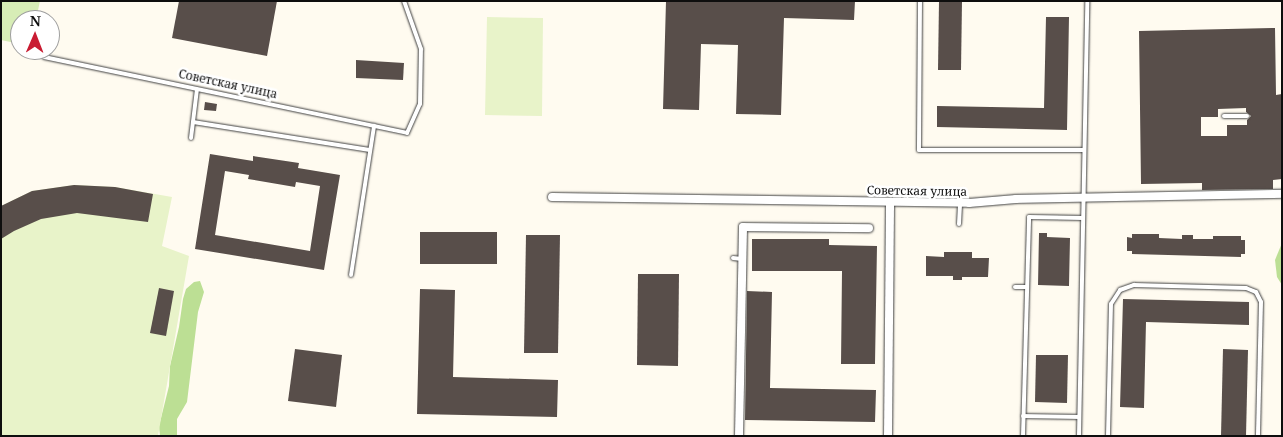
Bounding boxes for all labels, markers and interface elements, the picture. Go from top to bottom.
north arrow [10,10,60,60]
text: N [30,11,41,30]
street label: Советская улица [177,67,279,101]
street label: Советская улица [867,183,967,199]

